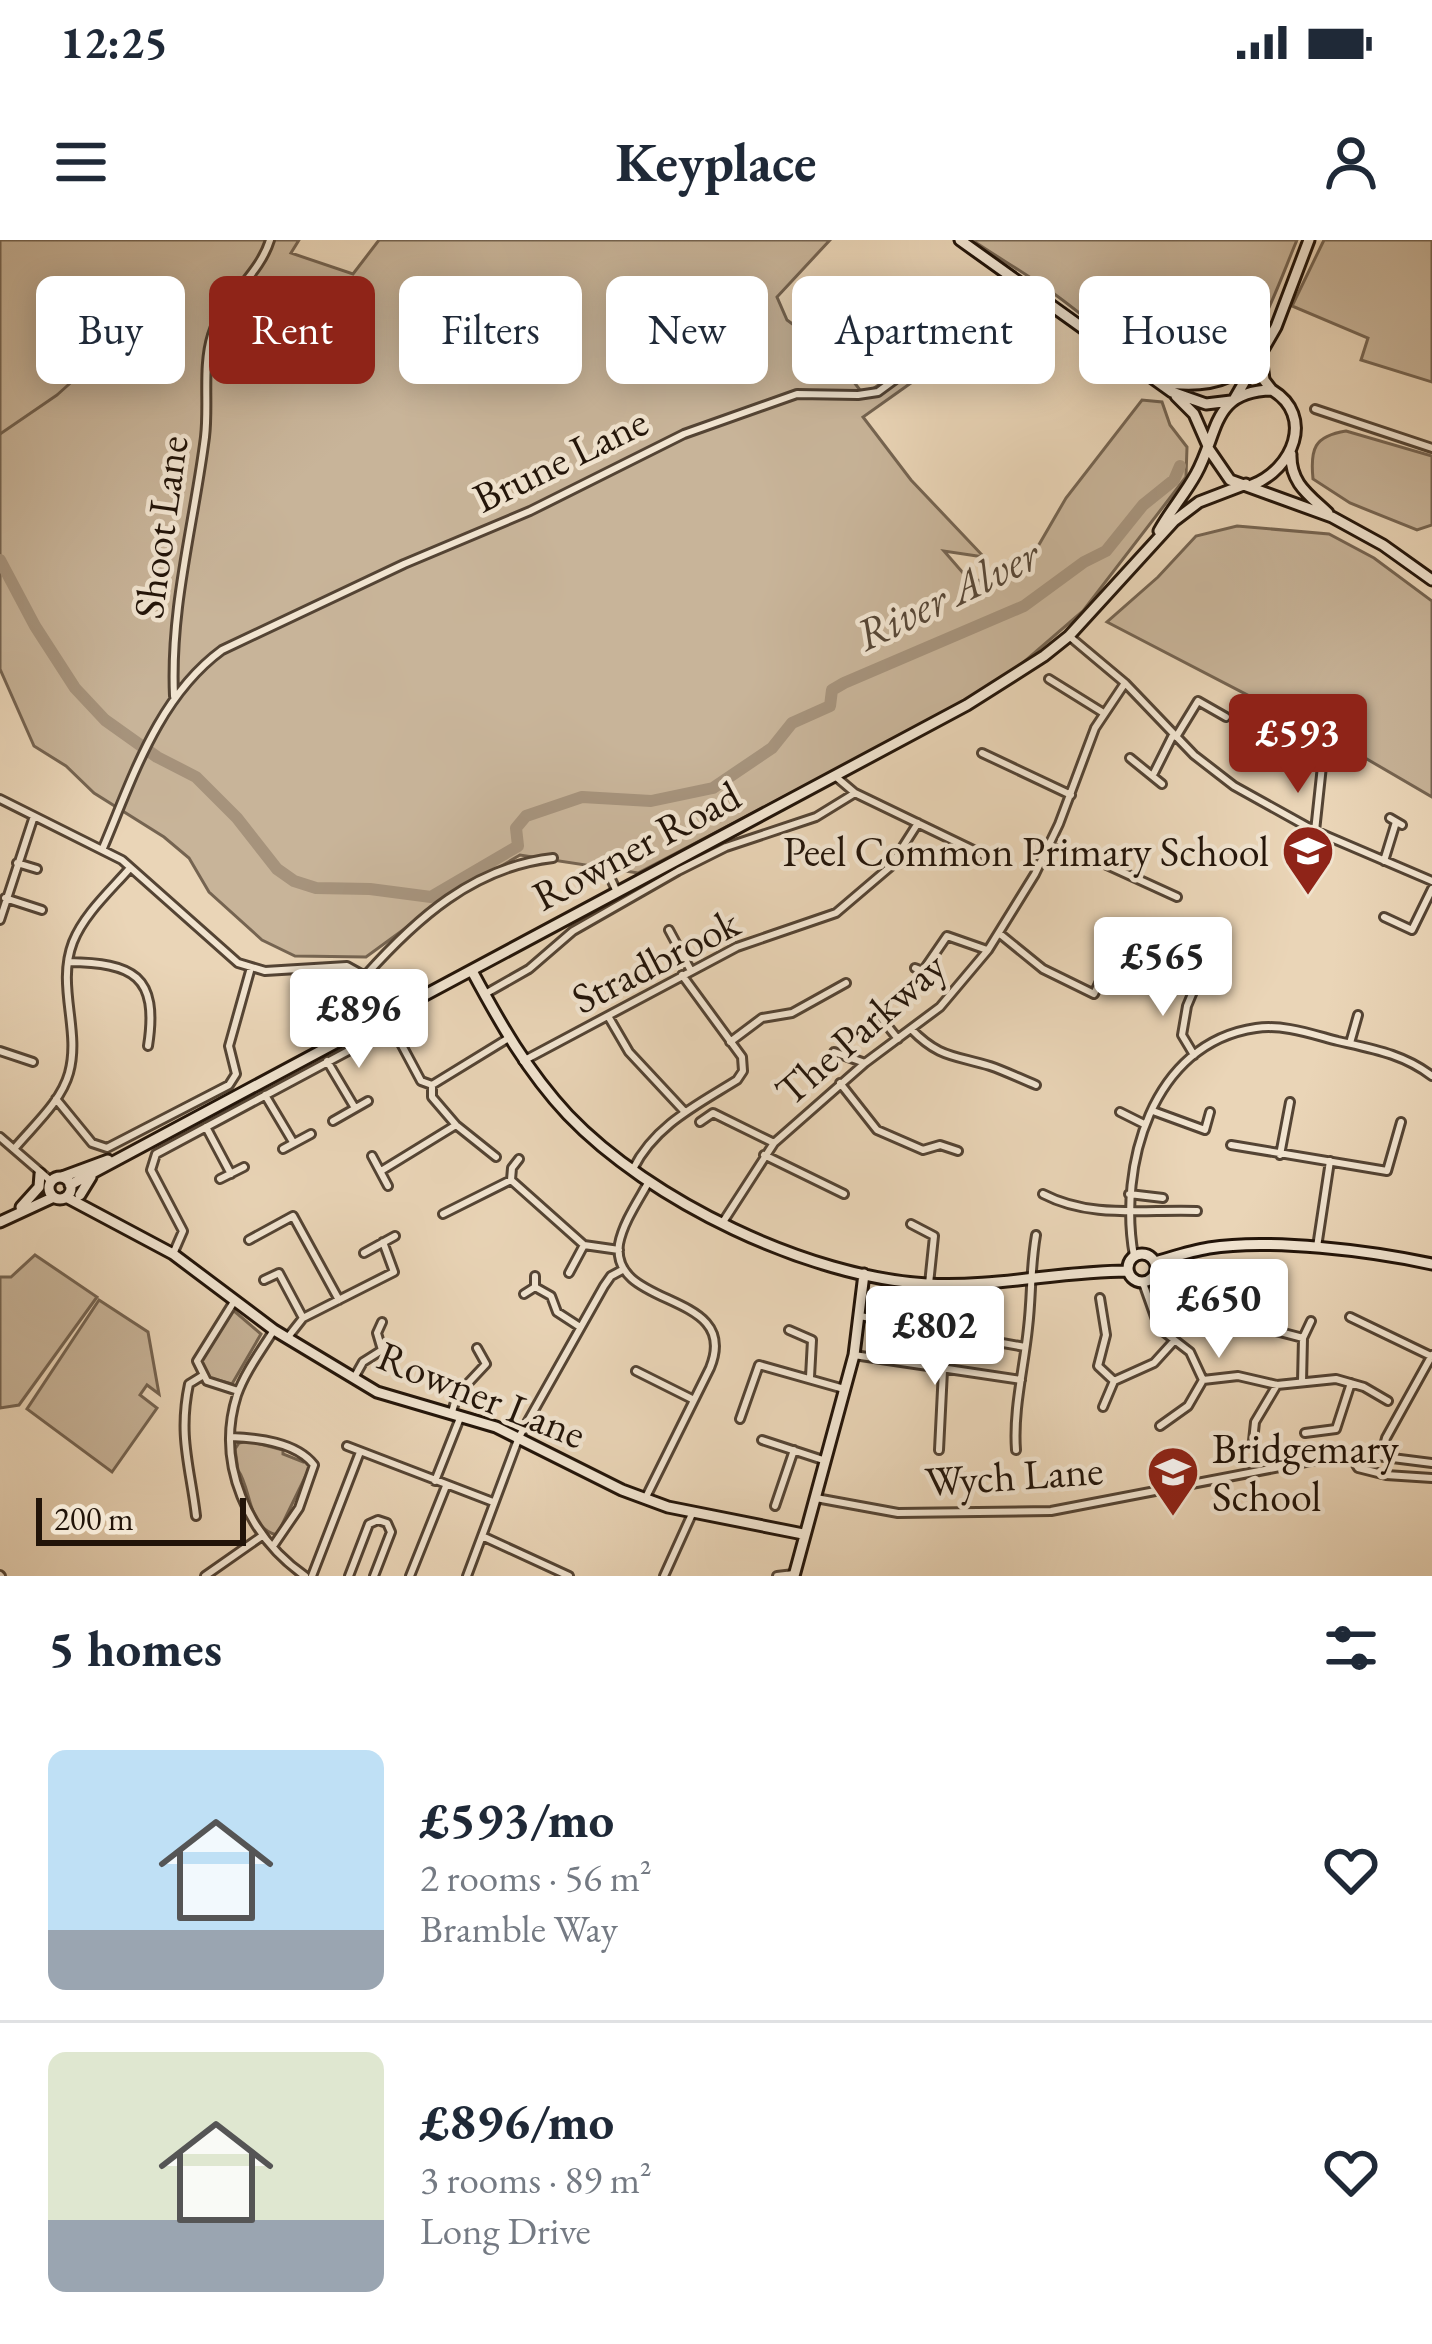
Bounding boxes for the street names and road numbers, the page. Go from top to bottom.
street label: Brune Lane [464,394,657,525]
street label: Shoot Lane [120,432,201,622]
street label: Rowner Road [523,767,750,923]
street label: Stradbrook [562,894,750,1026]
street label: The Parkway [763,939,958,1118]
street label: Rowner Lane [370,1328,594,1461]
street label: Wych Lane [923,1442,1105,1509]

